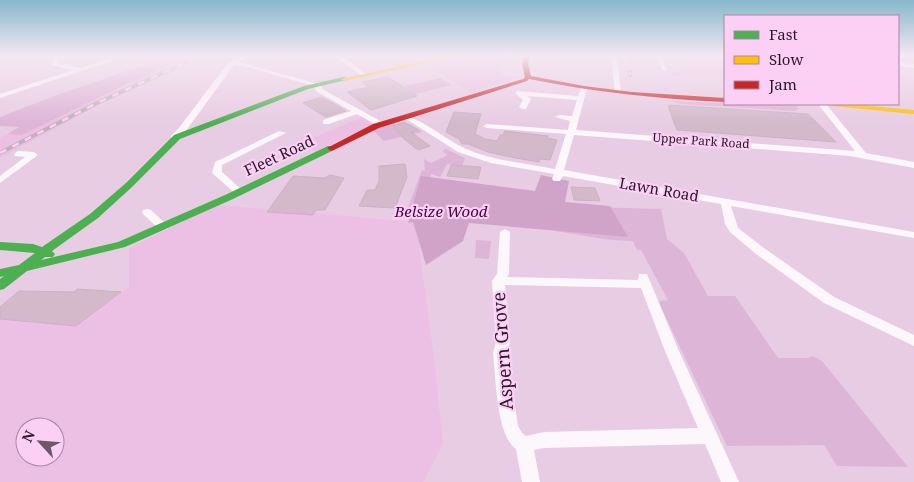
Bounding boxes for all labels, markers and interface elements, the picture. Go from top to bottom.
legend [724,15,899,105]
text: Fast [769,24,798,44]
text: Slow [769,49,803,69]
text: Jam [768,74,797,94]
street label: Upper Park Road [652,129,751,152]
street label: Fleet Road [240,130,317,180]
street label: Lawn Road [618,172,701,206]
park label: Belsize Wood [394,201,488,221]
street label: Aspern Grove [486,291,518,411]
north arrow [15,417,65,467]
text: N [17,427,39,445]

